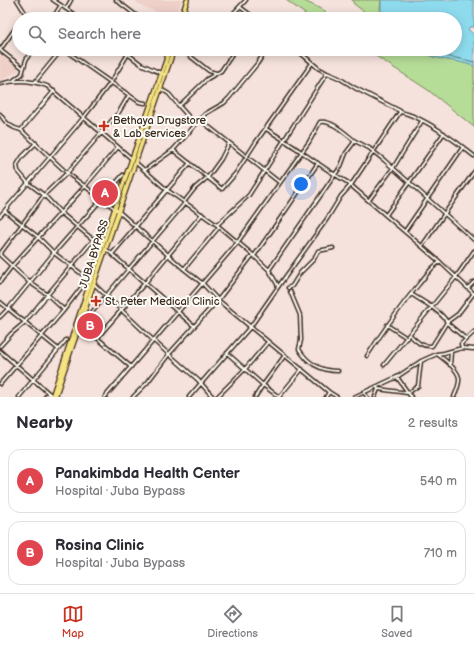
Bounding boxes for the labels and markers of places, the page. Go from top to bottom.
place label: Bethaya Drugstore & Lab services [113,114,207,140]
marker: Bethaya Drugstore & Lab services [98,120,110,132]
pin: A [92,178,118,208]
marker: St. Peter Medical Clinic [90,295,102,307]
place label: St. Peter Medical Clinic [105,295,220,308]
pin: B [77,311,103,341]

